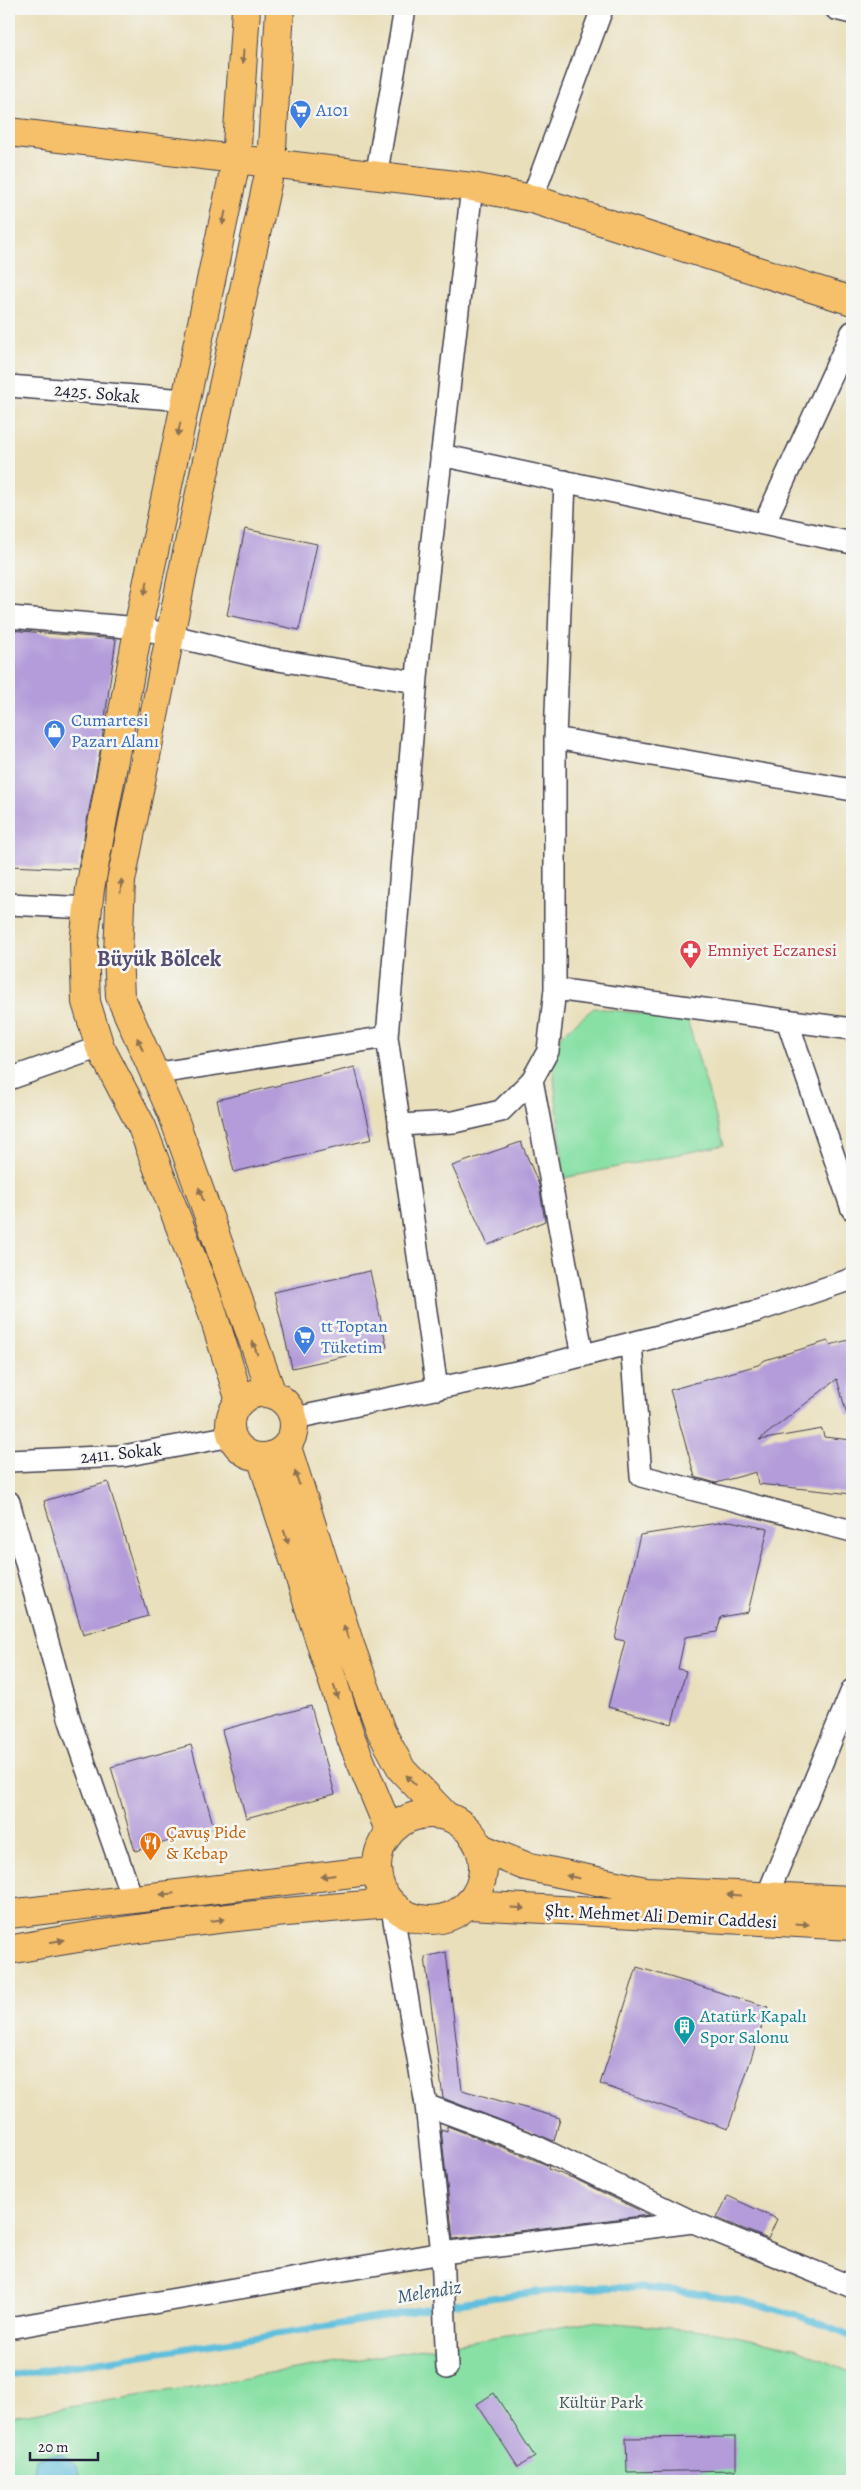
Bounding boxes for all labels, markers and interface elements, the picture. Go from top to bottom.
one-way arrow [239,50,247,66]
supermarket icon: A101 [288,98,312,129]
place label: A101 [315,98,348,122]
one-way arrow [220,211,228,226]
street label: 2425. Sokak [53,377,141,409]
one-way arrow [175,421,183,437]
one-way arrow [142,580,150,596]
place label: Cumartesi Pazarı Alanı [71,708,159,753]
shop icon: Cumartesi Pazarı Alanı [43,718,67,749]
one-way arrow [117,877,125,893]
pharmacy icon: Emniyet Eczanesi [679,938,703,969]
place label: Emniyet Eczanesi [707,938,837,962]
district label: Büyük Bölcek [97,944,222,974]
one-way arrow [136,1037,144,1051]
one-way arrow [197,1187,204,1202]
place label: tt Toptan Tüketim [321,1314,388,1359]
supermarket icon: tt Toptan Tüketim [293,1324,317,1355]
one-way arrow [251,1340,258,1355]
street label: 2411. Sokak [79,1437,163,1469]
one-way arrow [292,1470,300,1485]
one-way arrow [282,1530,290,1545]
one-way arrow [342,1625,350,1640]
one-way arrow [332,1684,340,1699]
one-way arrow [405,1774,417,1786]
place label: Çavuş Pide & Kebap [166,1820,246,1865]
restaurant icon: Çavuş Pide & Kebap [138,1830,162,1861]
one-way arrow [320,1872,336,1880]
one-way arrow [564,1872,580,1880]
one-way arrow [158,1890,174,1898]
one-way arrow [725,1890,741,1898]
street label: Şht. Mehmet Ali Demir Caddesi [544,1898,778,1934]
one-way arrow [510,1904,526,1912]
one-way arrow [210,1916,226,1924]
one-way arrow [795,1920,811,1928]
one-way arrow [49,1937,64,1945]
place label: Atatürk Kapalı Spor Salonu [699,2004,807,2049]
building icon: Atatürk Kapalı Spor Salonu [672,2014,696,2045]
water label: Melendiz [395,2274,463,2310]
park label: Kültür Park [559,2390,644,2414]
scale bar [30,2430,98,2462]
text: 20 m [38,2437,69,2457]

